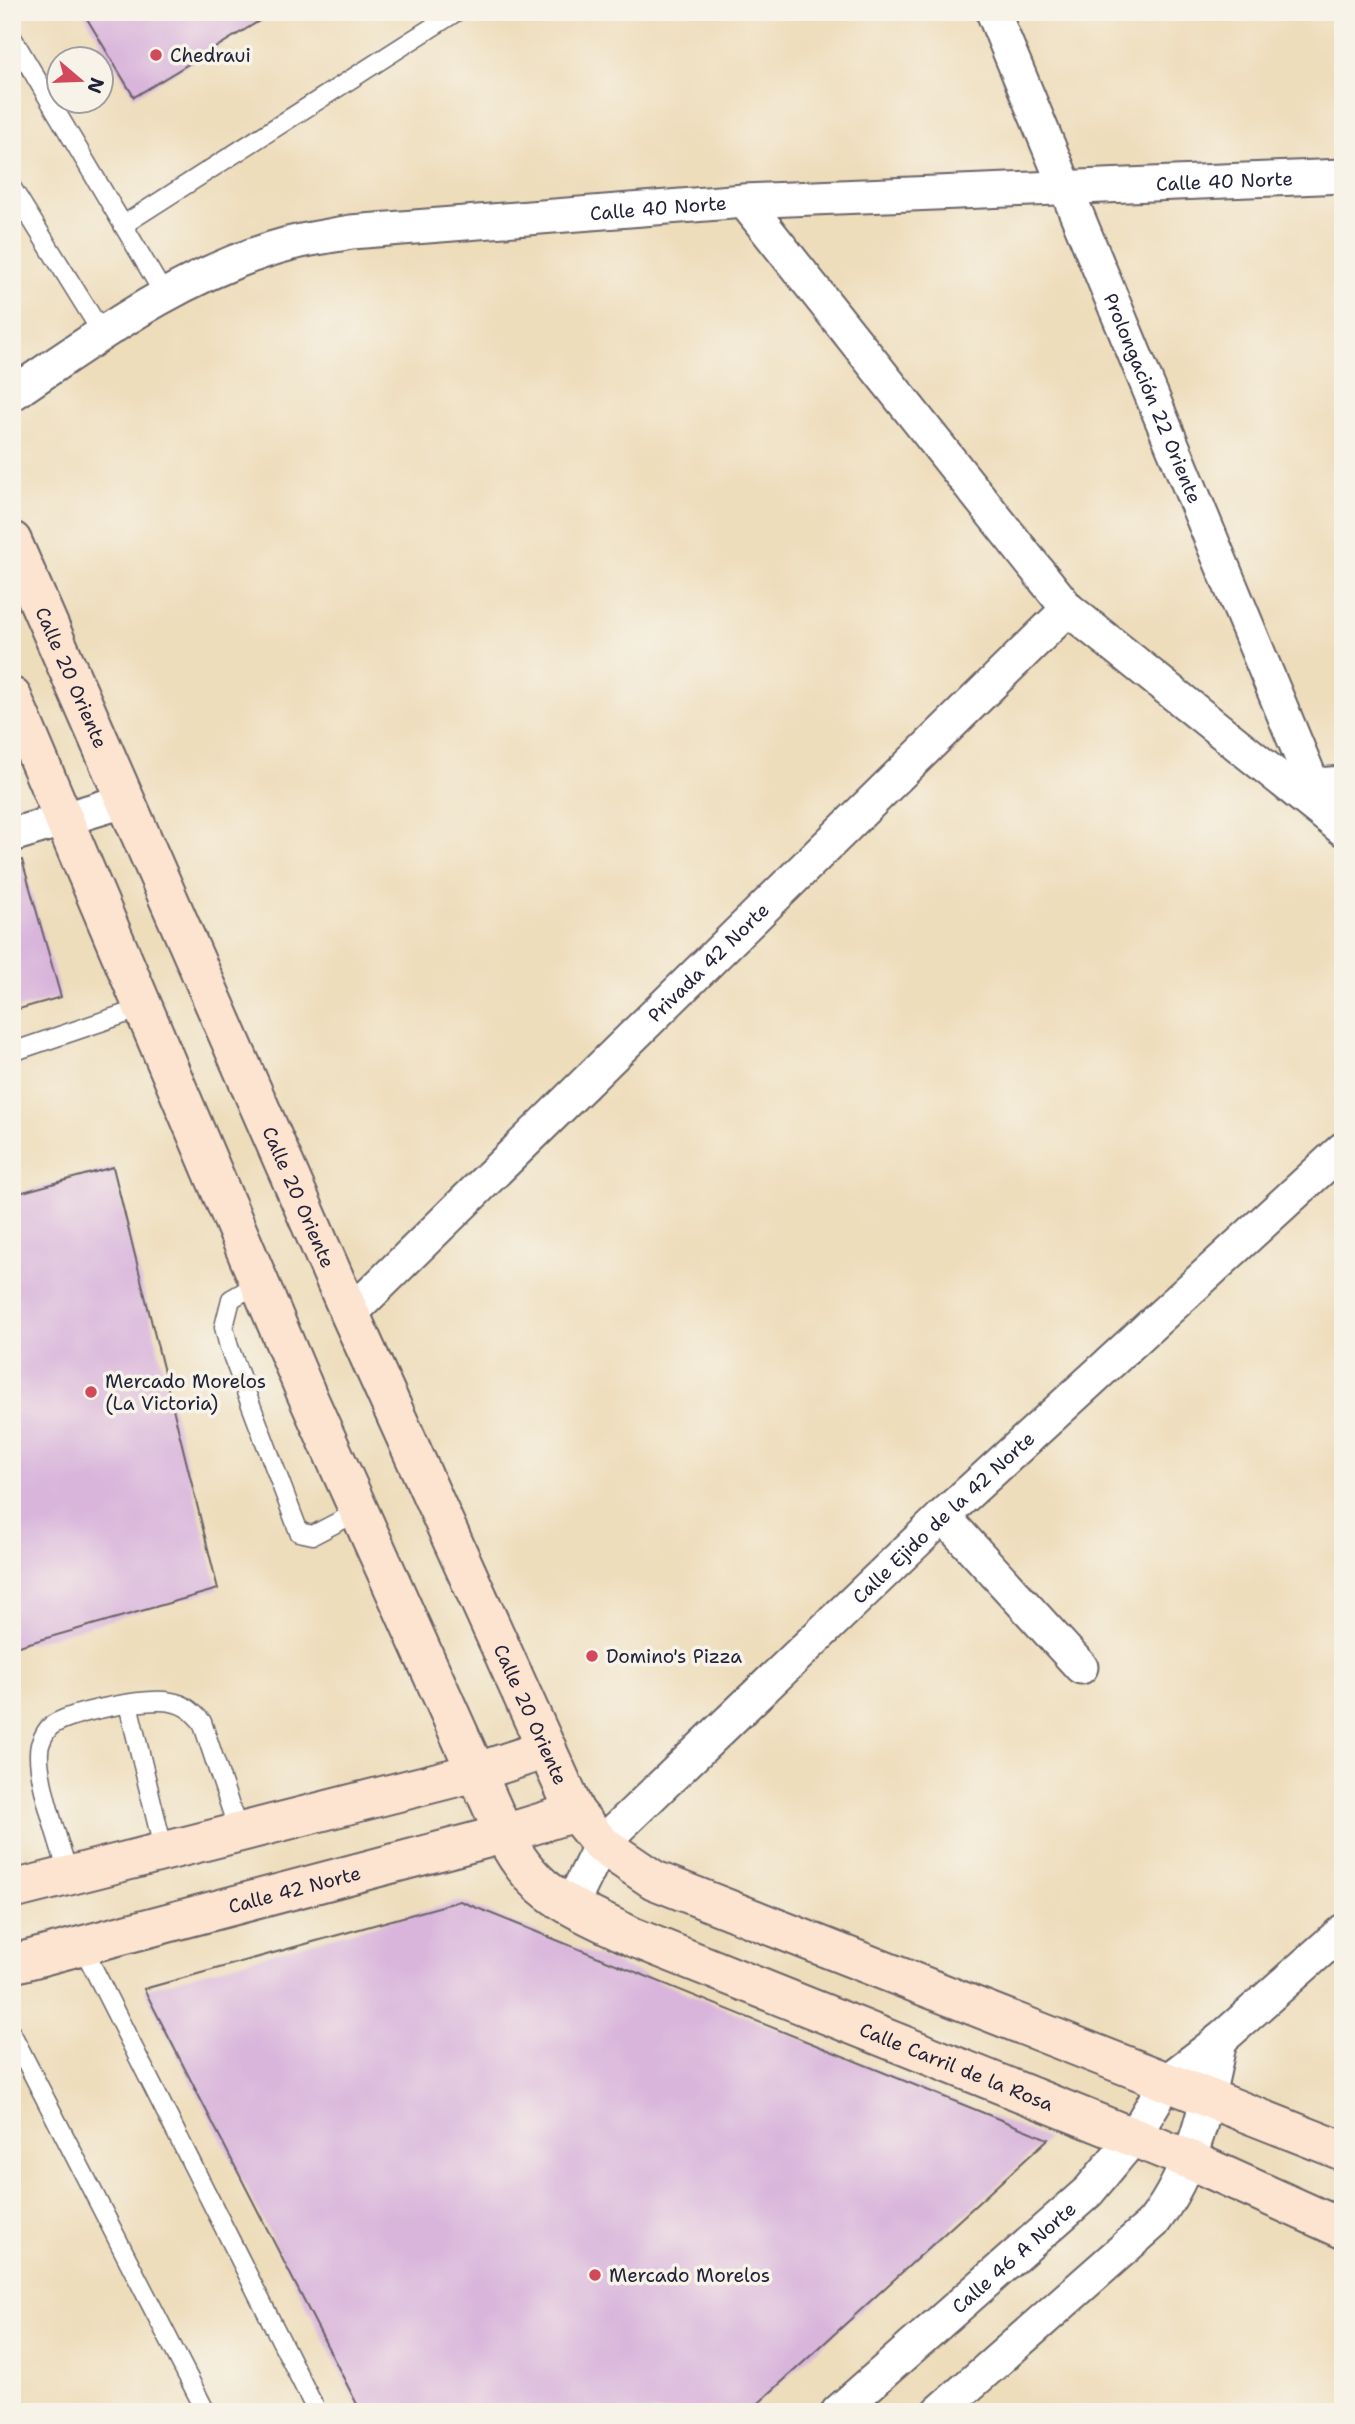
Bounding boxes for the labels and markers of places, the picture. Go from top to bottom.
place label: Chedraui [170,43,251,68]
marker: Chedraui [148,47,164,63]
place label: Mercado Morelos (La Victoria) [105,1369,266,1416]
marker: Mercado Morelos (La Victoria) [83,1384,99,1400]
place label: Domino's Pizza [606,1644,742,1669]
marker: Domino's Pizza [584,1648,600,1664]
place label: Mercado Morelos [609,2263,770,2288]
marker: Mercado Morelos [587,2267,603,2283]

